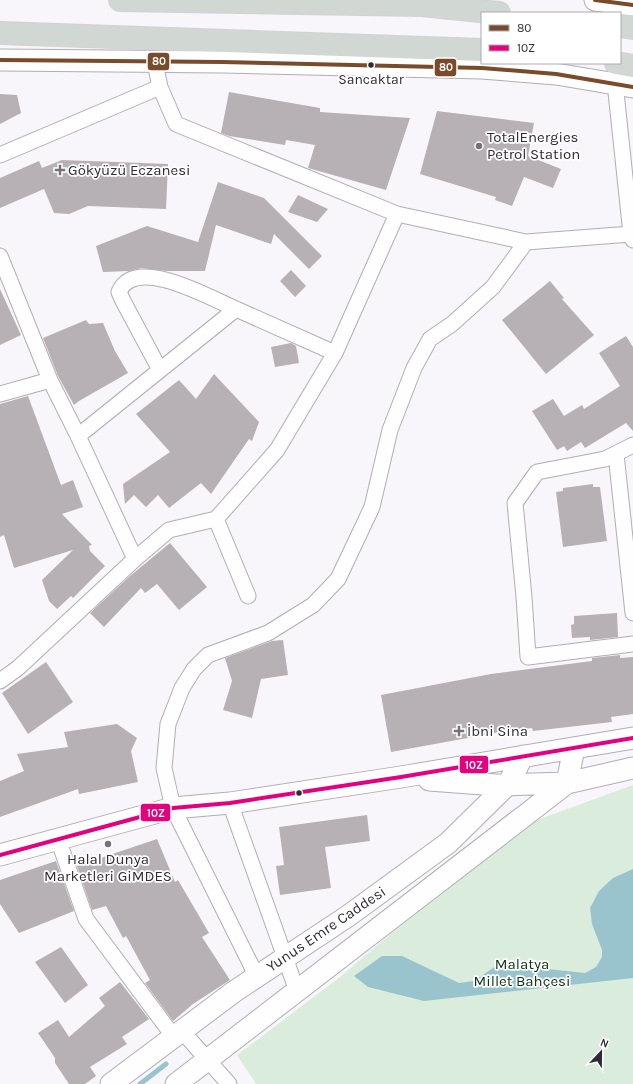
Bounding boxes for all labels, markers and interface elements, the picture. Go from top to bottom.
legend [481,12,621,64]
text: 80 [517,21,532,35]
text: 10Z [517,41,535,55]
line badge: 80 [147,52,170,71]
text: 80 [152,55,166,68]
line badge: 80 [434,58,457,77]
marker: Sancaktar [366,60,376,70]
text: 80 [439,61,453,74]
place label: Sancaktar [338,71,405,88]
place label: TotalEnergies Petrol Station [487,128,580,163]
marker: TotalEnergies Petrol Station [474,141,484,151]
place label: Gökyüzü Eczanesi [68,161,191,179]
marker: Gökyüzü Eczanesi [55,165,65,175]
place label: İbni Sina [467,722,528,740]
marker: İbni Sina [454,726,464,736]
line badge: 10Z [459,755,489,774]
text: 10Z [465,759,483,772]
unlabelled marker [294,788,304,798]
line badge: 10Z [140,803,171,822]
text: 10Z [147,807,165,820]
marker: Halal Dunya Marketleri GiMDES [103,839,113,849]
place label: Halal Dunya Marketleri GiMDES [44,850,172,885]
street label: Yunus Emre Caddesi [263,882,389,976]
park label: Malatya Millet Bahçesi [474,955,570,990]
north arrow [581,1032,621,1072]
text: N [598,1036,611,1051]

